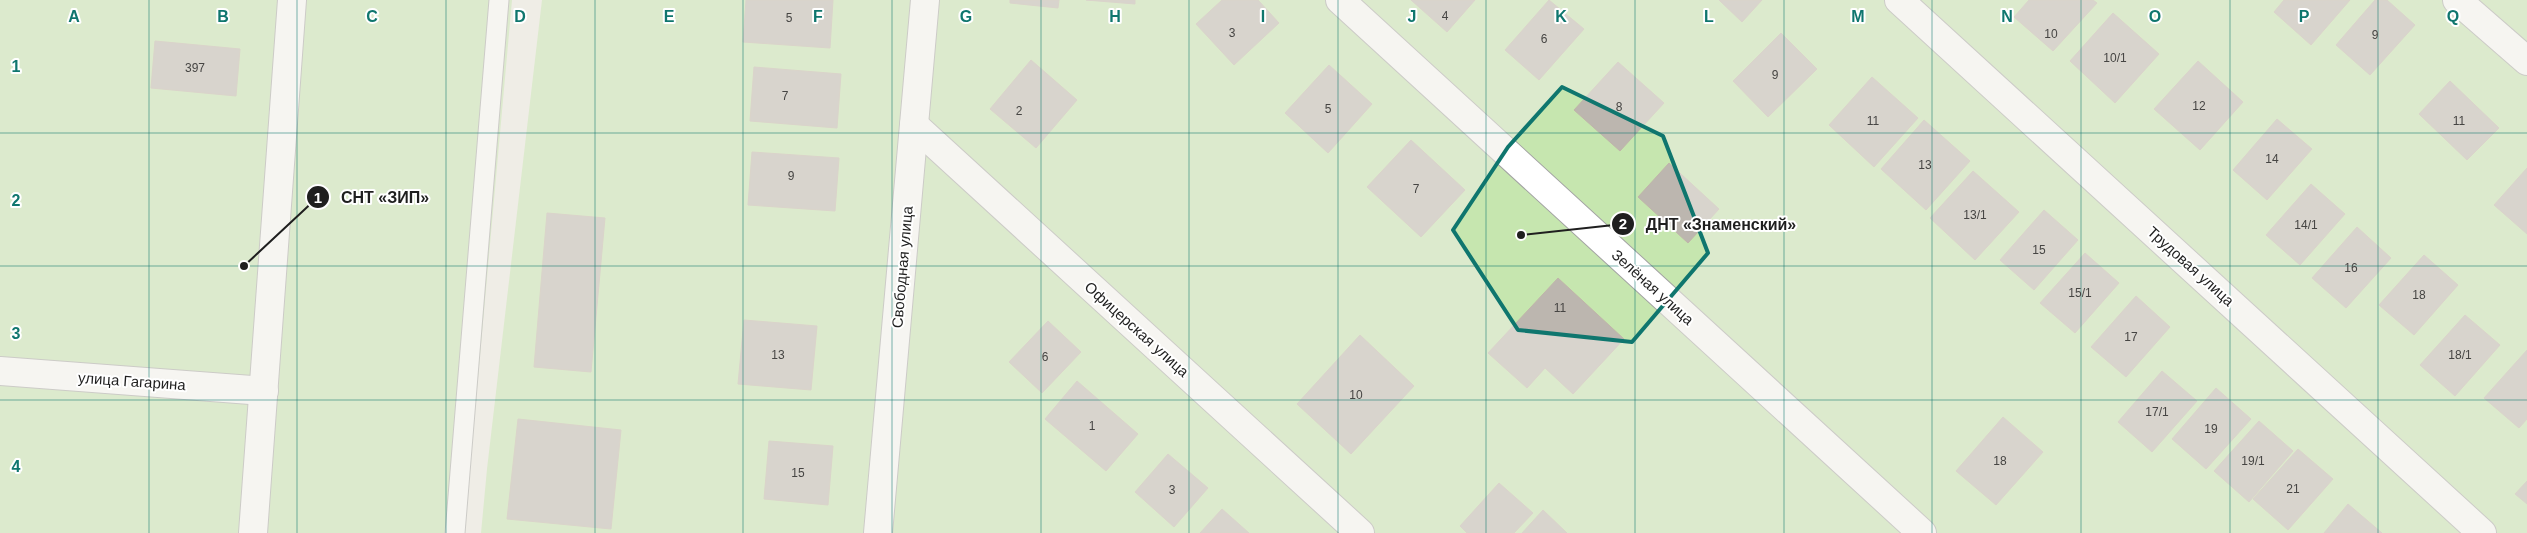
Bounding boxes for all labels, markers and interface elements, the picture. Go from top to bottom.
text: A [68,8,80,25]
text: B [217,8,229,25]
text: C [366,8,378,25]
text: D [514,8,526,25]
text: E [664,8,675,25]
text: F [813,8,823,25]
text: G [960,8,972,25]
text: H [1109,8,1121,25]
text: I [1261,8,1265,25]
text: J [1408,8,1416,25]
text: K [1555,8,1567,25]
text: L [1704,8,1714,25]
text: M [1851,8,1865,25]
text: N [2001,8,2013,25]
text: O [2149,8,2161,25]
text: P [2299,8,2310,25]
text: Q [2447,8,2459,25]
house number: 4 [1442,9,1449,23]
house number: 5 [786,11,793,25]
house number: 3 [1229,26,1236,40]
house number: 10 [2044,27,2058,41]
house number: 9 [2372,28,2379,42]
house number: 6 [1541,32,1548,46]
house number: 10/1 [2103,51,2127,65]
text: 1 [12,58,21,75]
house number: 397 [185,61,205,75]
house number: 9 [1772,68,1779,82]
house number: 7 [782,89,789,103]
house number: 12 [2192,99,2206,113]
house number: 8 [1616,100,1623,114]
house number: 5 [1325,102,1332,116]
house number: 2 [1016,104,1023,118]
house number: 11 [1867,114,1880,128]
house number: 11 [2453,114,2466,128]
house number: 14 [2265,152,2279,166]
house number: 13 [1918,158,1932,172]
house number: 9 [788,169,795,183]
callout: СНТ «ЗИП» [305,182,439,213]
house number: 7 [1413,182,1420,196]
text: 1 [314,189,322,206]
text: СНТ «ЗИП» [341,189,429,206]
text: 2 [12,192,21,209]
street label: Свободная улица [888,205,916,329]
house number: 13/1 [1963,208,1987,222]
callout: ДНТ «Знаменский» [1610,209,1806,240]
text: 2 [1619,215,1627,232]
text: ДНТ «Знаменский» [1646,216,1796,233]
house number: 14/1 [2294,218,2318,232]
street label: Трудовая улица [2144,223,2238,310]
house number: 15 [2032,243,2046,257]
street label: Зелёная улица [1609,246,1698,329]
house number: 16 [2344,261,2358,275]
street label: Офицерская улица [1082,278,1193,381]
house number: 15/1 [2068,286,2092,300]
house number: 18 [2412,288,2426,302]
house number: 11 [1554,301,1567,315]
text: 3 [12,325,21,342]
house number: 17 [2124,330,2138,344]
house number: 13 [771,348,785,362]
house number: 18/1 [2448,348,2472,362]
house number: 6 [1042,350,1049,364]
street label: улица Гагарина [78,369,187,393]
house number: 10 [1349,388,1363,402]
house number: 17/1 [2145,405,2169,419]
house number: 1 [1089,419,1096,433]
house number: 19 [2204,422,2218,436]
house number: 18 [1993,454,2007,468]
house number: 19/1 [2241,454,2265,468]
text: 4 [12,458,21,475]
house number: 15 [791,466,805,480]
house number: 21 [2286,482,2300,496]
house number: 3 [1169,483,1176,497]

